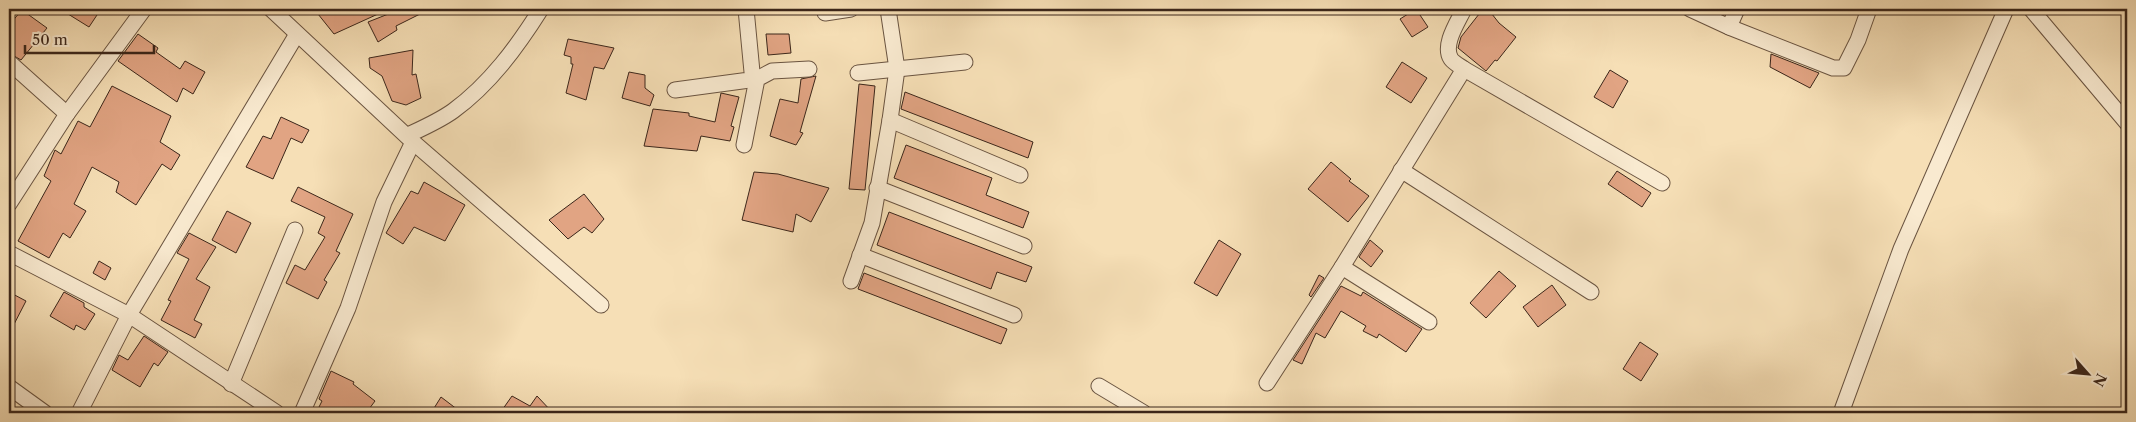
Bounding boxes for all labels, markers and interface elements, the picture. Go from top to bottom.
scale bar [25,22,154,54]
text: 50 m [32,30,68,49]
north arrow [2064,350,2114,400]
text: N [2089,370,2110,389]

